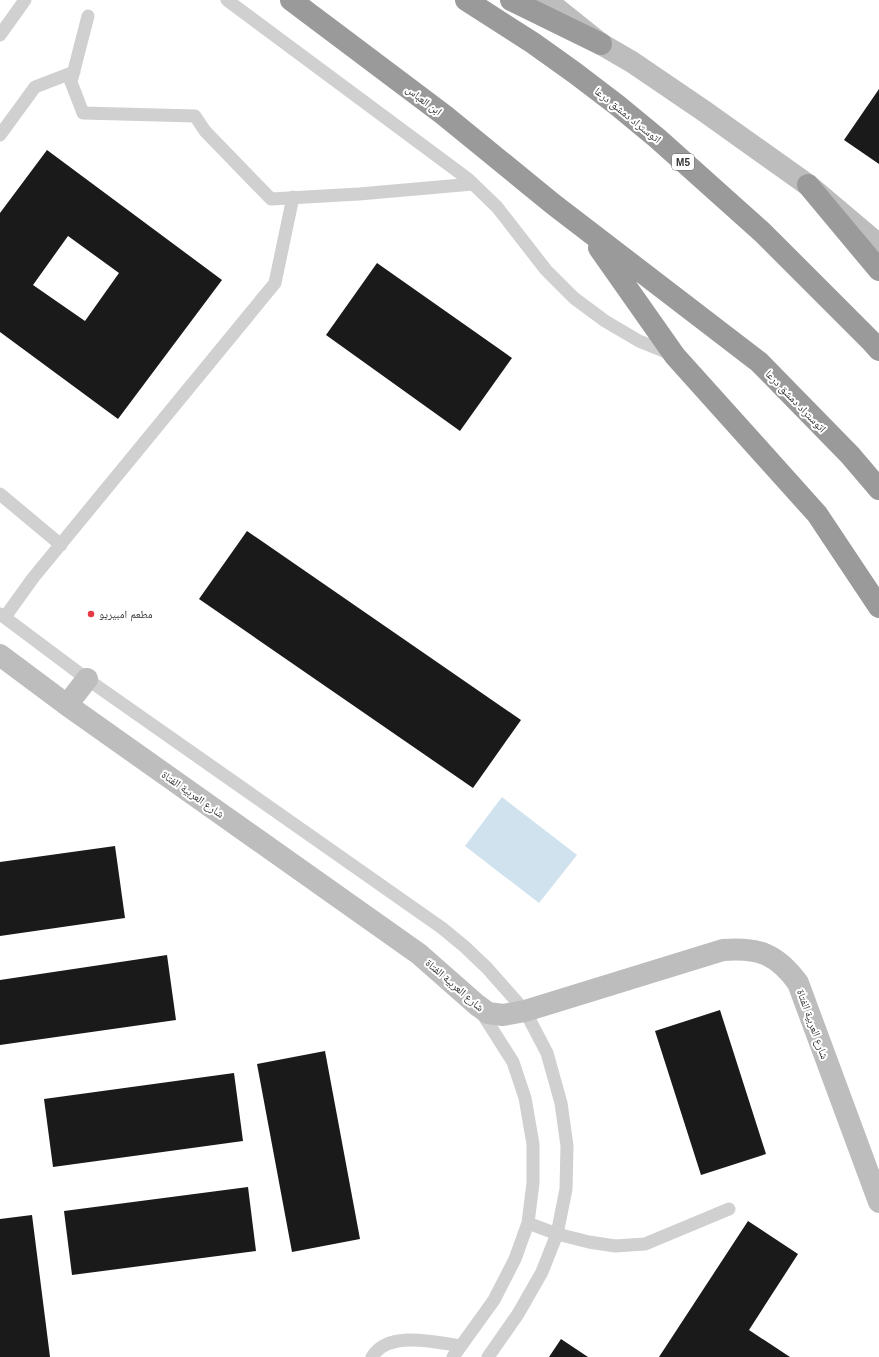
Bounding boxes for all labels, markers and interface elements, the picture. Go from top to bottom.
street label: ابن العباس [403,83,444,118]
street label: اتوستراد دمشق درعا [592,85,663,146]
road number: M5 [672,154,694,170]
street label: اتوستراد دمشق درعا [763,368,829,435]
place label: مطعم امبيريو [99,608,153,622]
marker: مطعم امبيريو [86,609,96,619]
street label: شارع العربية الفتاة [159,768,226,821]
street label: شارع العربية الفتاة [423,956,487,1014]
street label: شارع العربية الفتاة [794,987,831,1061]

